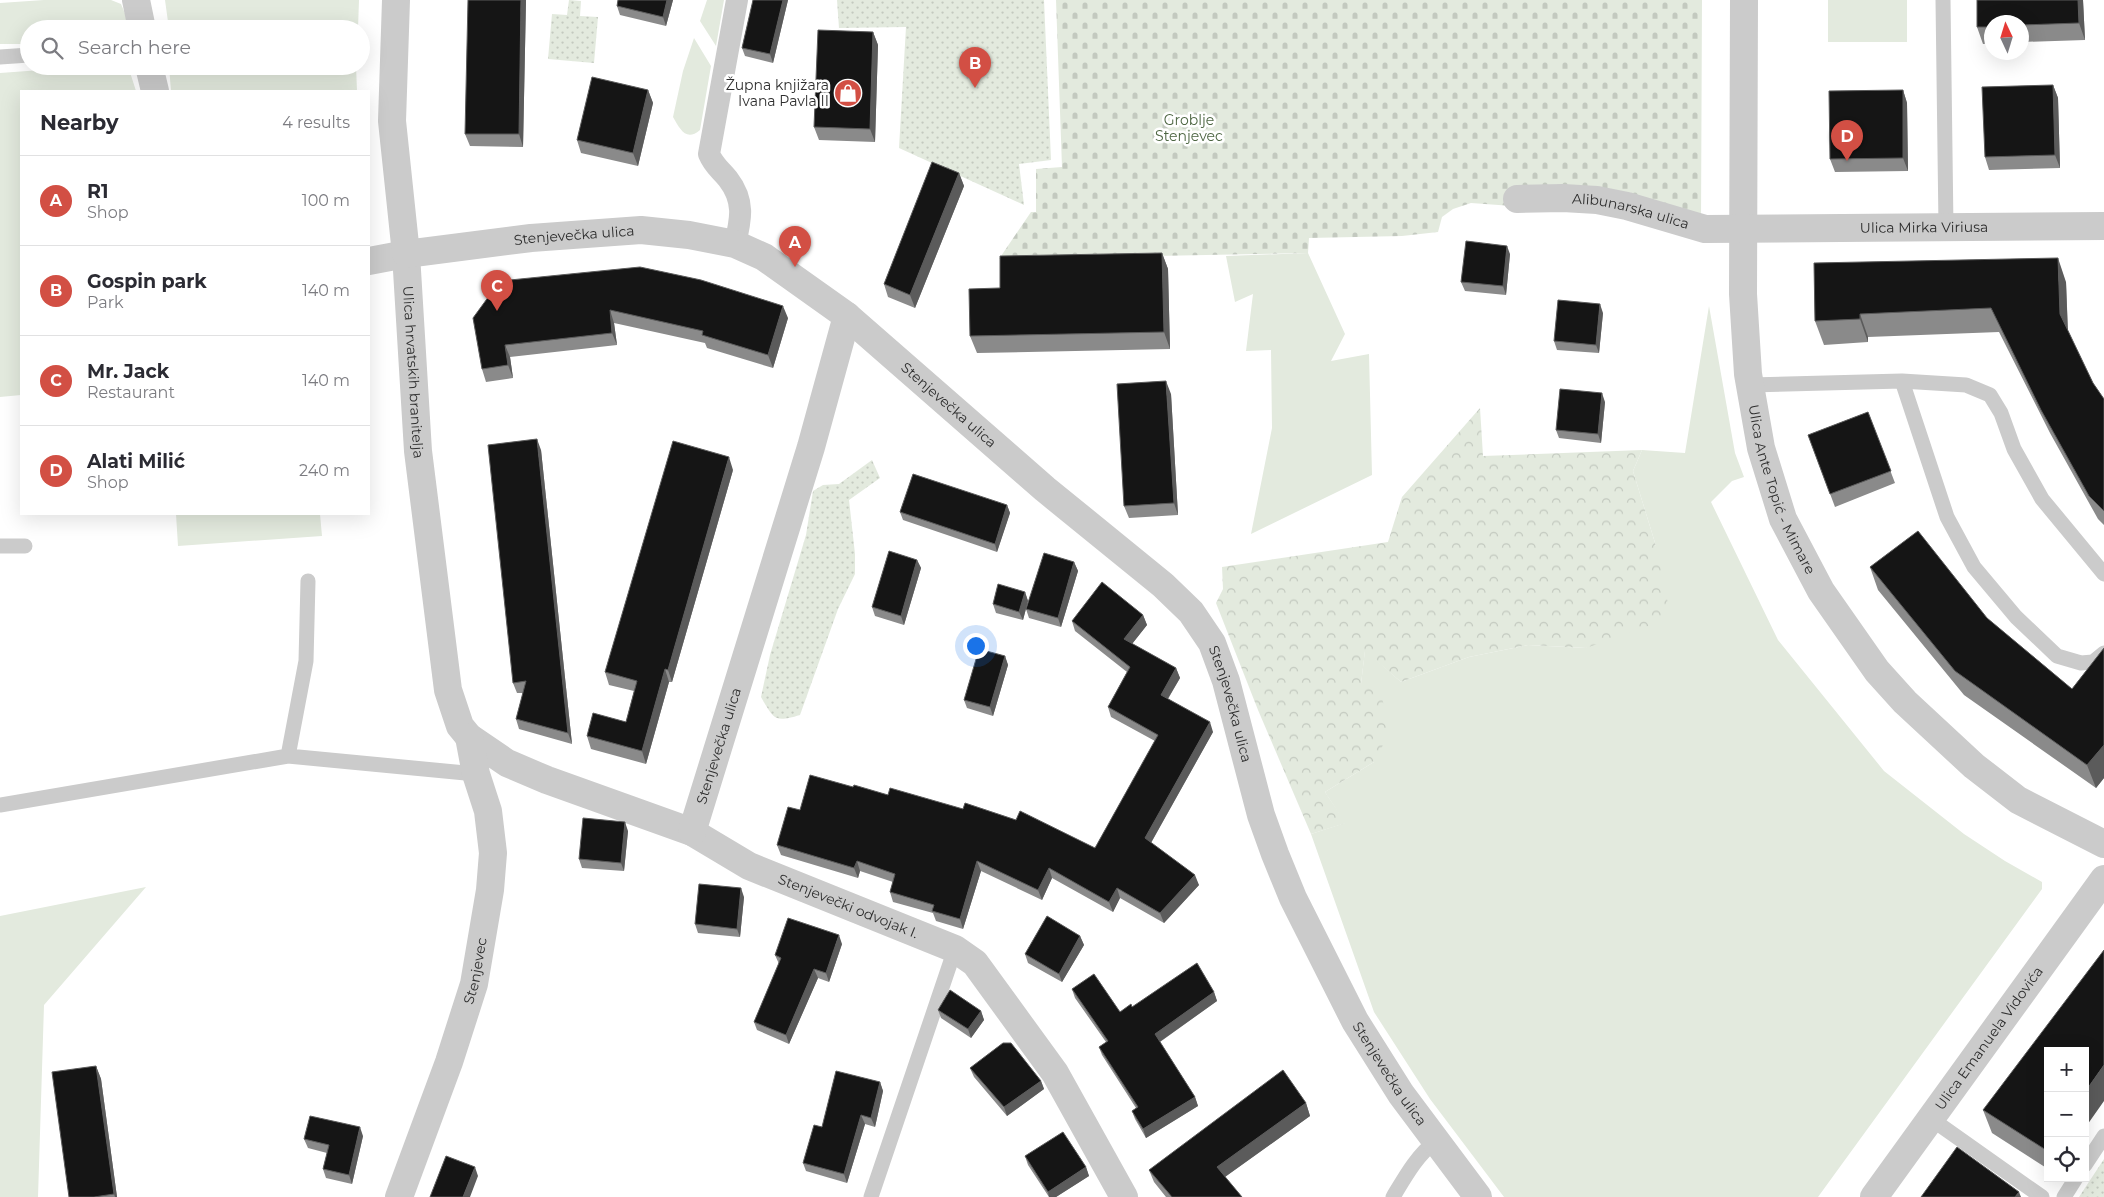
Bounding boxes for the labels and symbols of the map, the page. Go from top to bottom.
north arrow [1984,15,2029,60]
pin: B [959,47,991,88]
place label: Župna knjižara Ivana Pavla II [726,76,829,110]
shop icon: Župna knjižara Ivana Pavla II [833,78,863,108]
park label: Groblje Stenjevec [1155,111,1223,145]
pin: D [1831,120,1863,161]
street label: Alibunarska ulica [1571,190,1691,233]
street label: Ulica Mirka Viriusa [1860,218,1988,237]
street label: Stenjevečka ulica [513,221,635,249]
pin: A [779,226,811,267]
pin: C [481,270,513,311]
street label: Ulica hrvatskih branitelja [399,285,428,460]
street label: Stenjevečka ulica [897,358,1000,452]
street label: Ulica Ante Topić - Mimare [1744,403,1820,577]
your location [963,633,989,659]
street label: Stenjevečka ulica [1205,643,1256,764]
street label: Stenjevečka ulica [692,686,745,807]
street label: Stenjevečki odvojak I. [776,870,921,942]
street label: Stenjevec [459,936,491,1007]
street label: Ulica Emanuela Vidovića [1931,963,2047,1114]
street label: Stenjevečka ulica [1349,1018,1431,1129]

